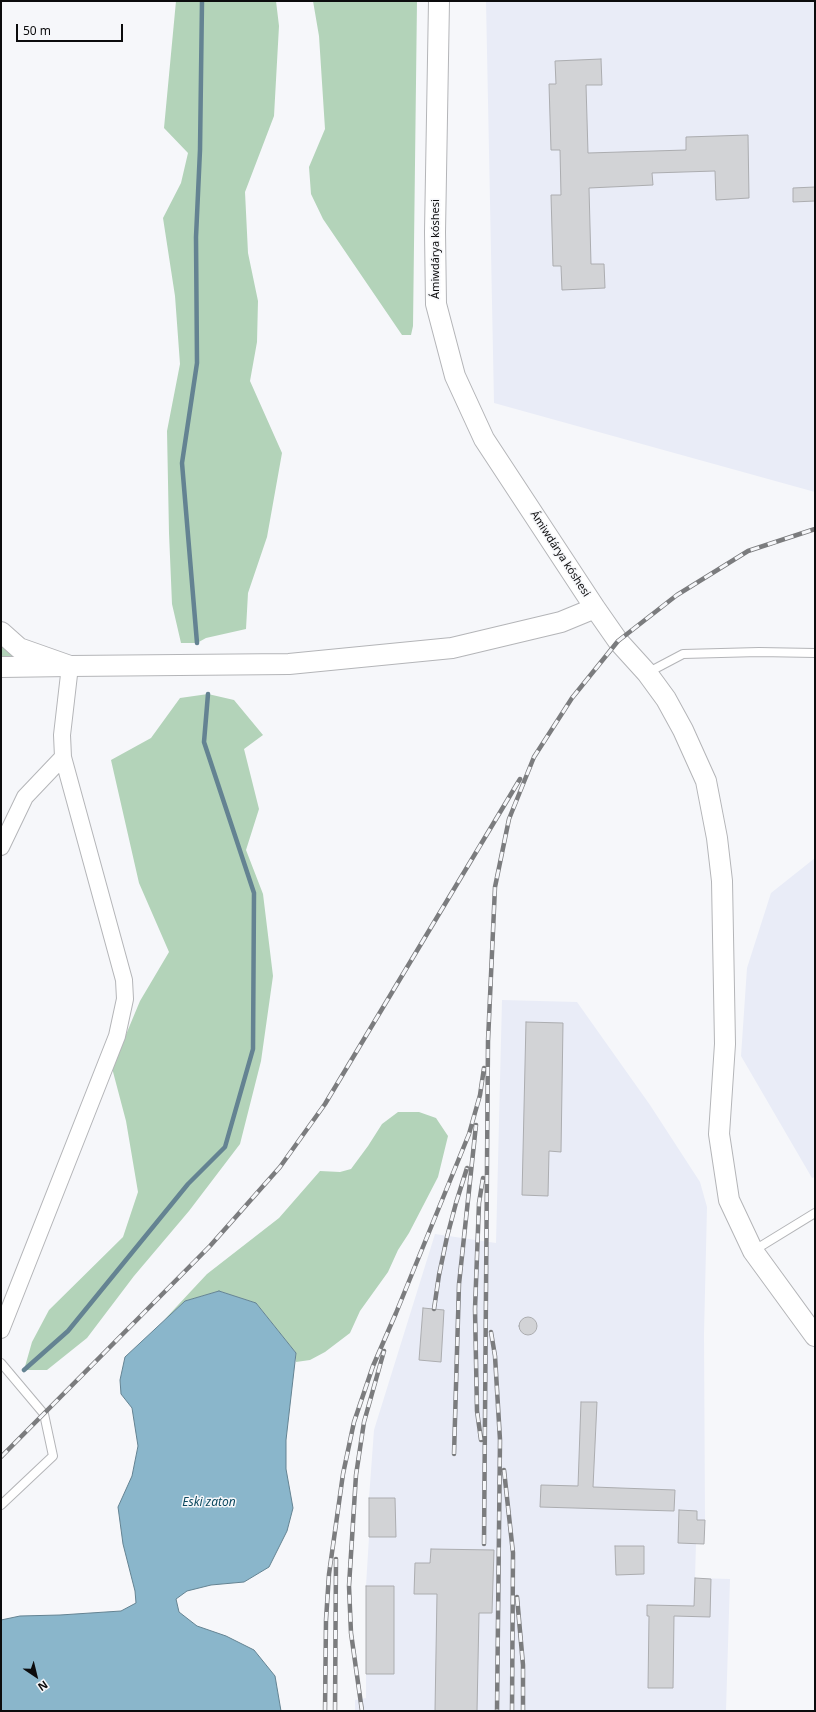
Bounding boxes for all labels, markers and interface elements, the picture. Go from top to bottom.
scale bar [18,16,125,42]
text: 50 m [23,22,51,39]
street label: Ámiwdárya kóshesi [429,199,443,299]
street label: Ámiwdárya kóshesi [527,509,593,599]
water label: Eski zaton [182,1496,236,1510]
north arrow [16,1656,56,1696]
text: N [35,1678,51,1695]

